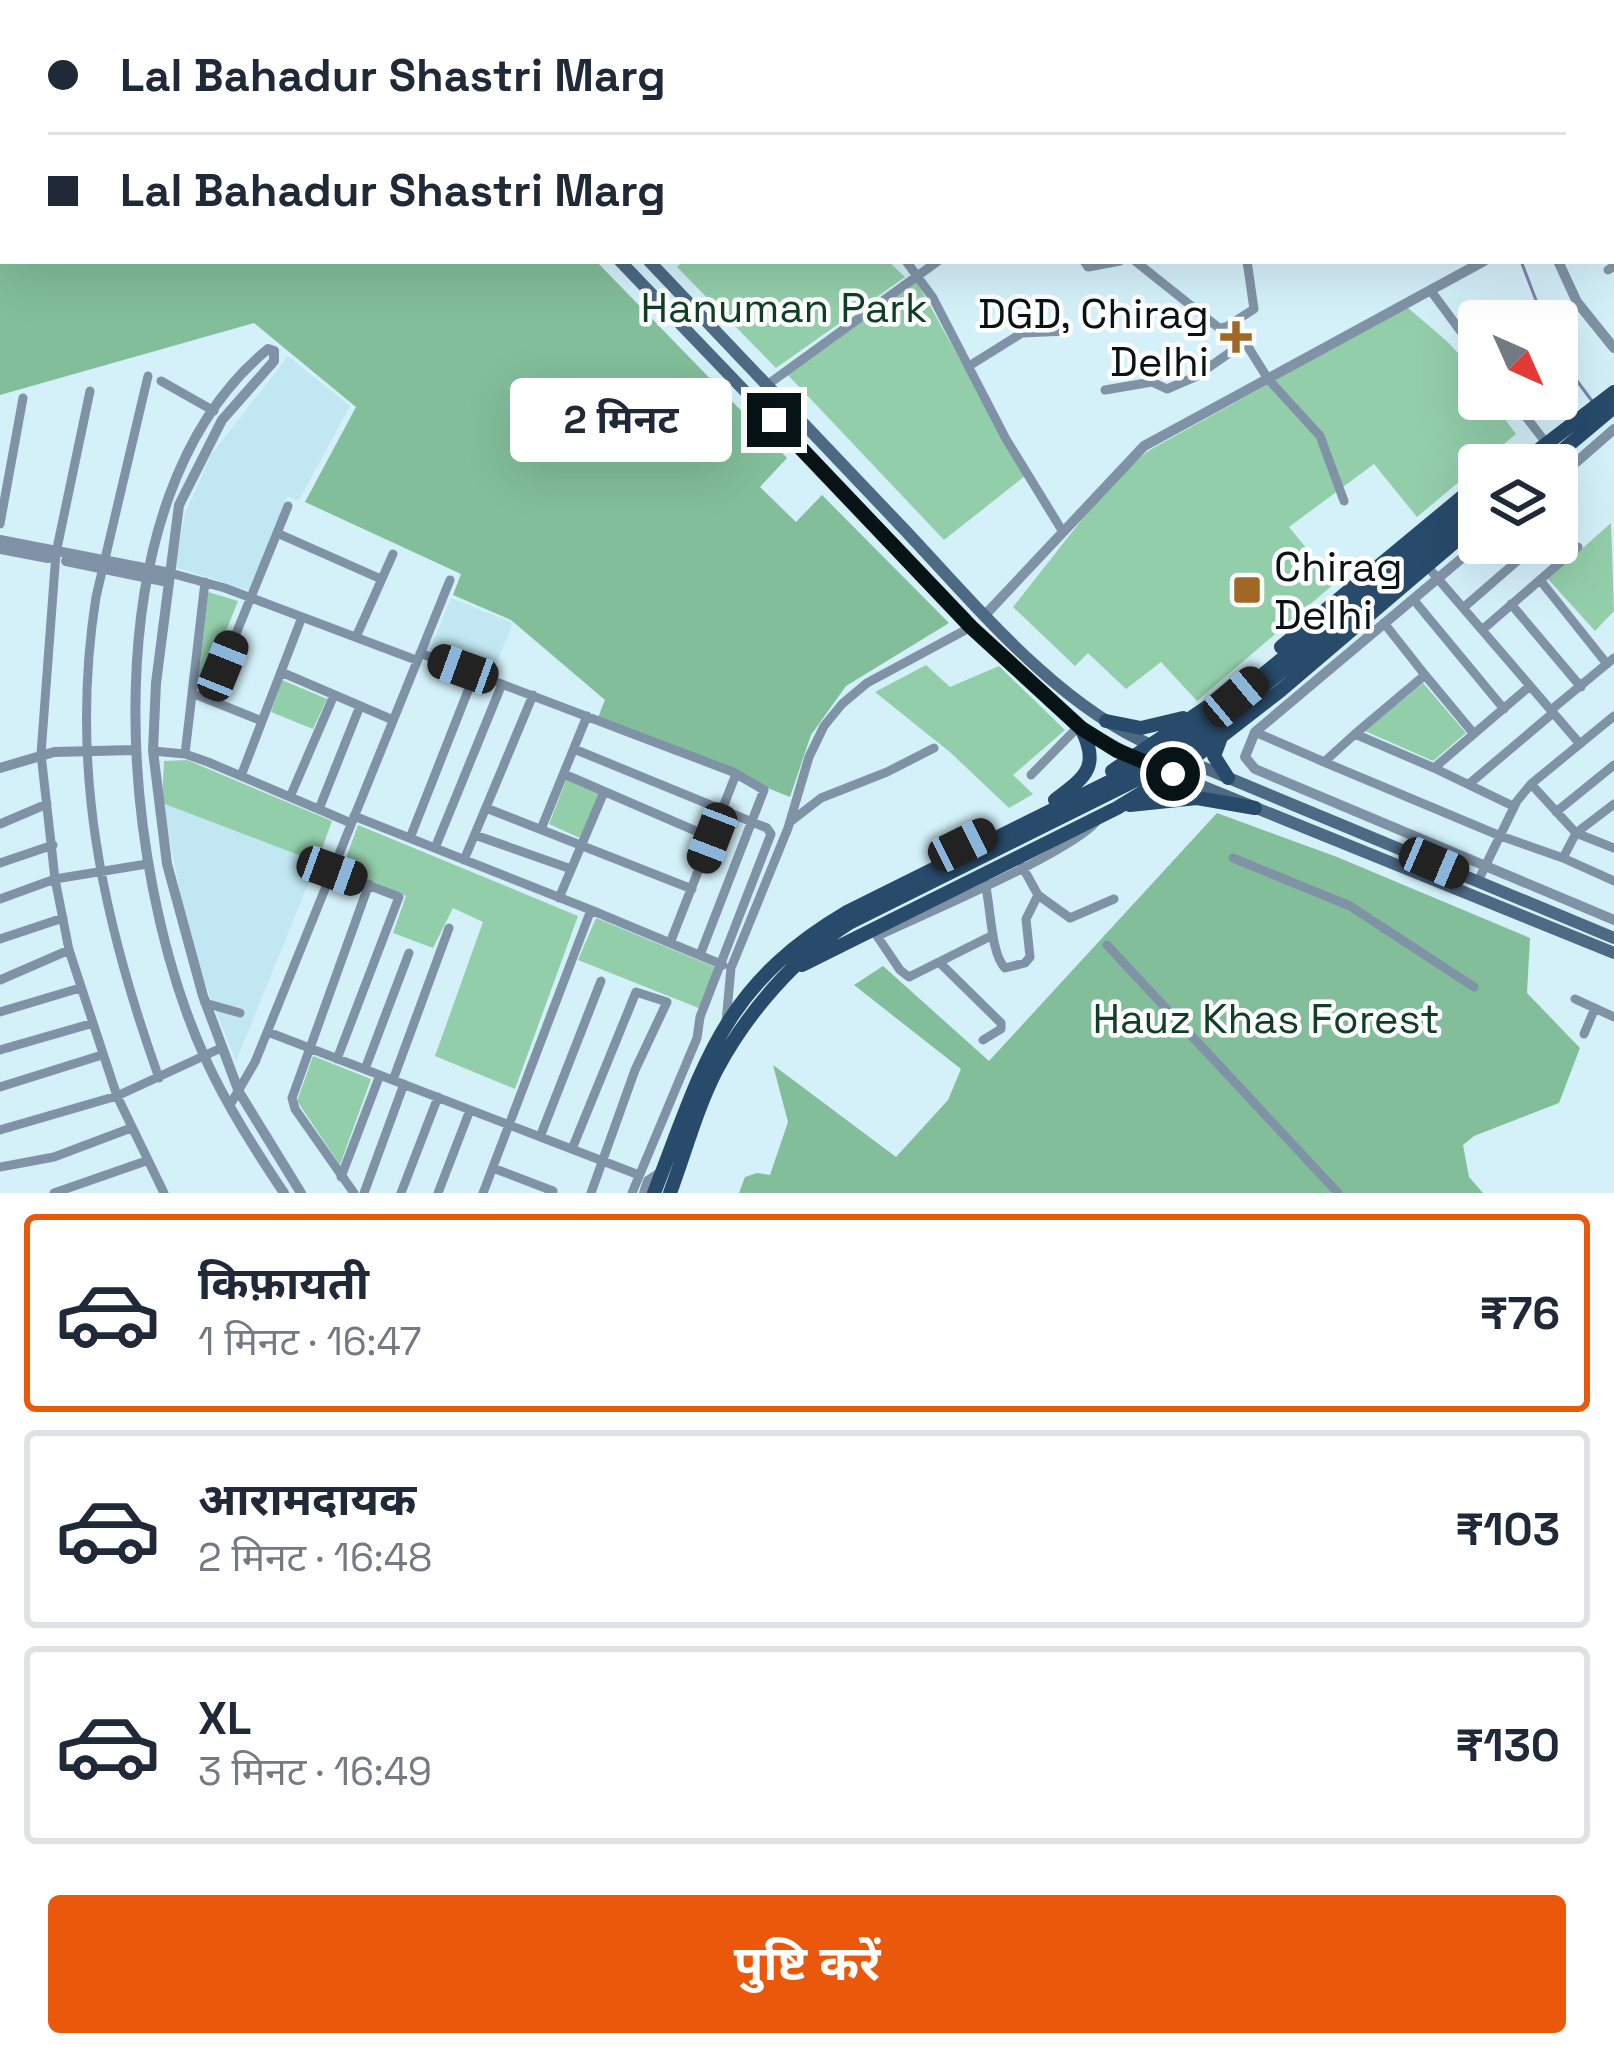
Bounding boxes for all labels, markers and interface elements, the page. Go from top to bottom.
text: Lal Bahadur Shastri Marg [120,47,666,104]
text: Lal Bahadur Shastri Marg [120,162,666,219]
park label: Hanuman Park [641,281,927,334]
place label: DGD, Chirag Delhi [978,287,1209,388]
north arrow [1458,300,1578,420]
map controls [1458,300,1578,564]
marker: DGD, Chirag Delhi [1220,321,1252,353]
callout: 2 मिनट [510,378,732,462]
route end [747,393,801,447]
text: 2 मिनट [564,395,678,444]
button: layers [1458,444,1578,564]
place label: Chirag Delhi [1274,540,1403,641]
marker: Chirag Delhi [1231,574,1263,606]
car [193,626,253,706]
car [423,640,503,698]
car [1197,660,1275,734]
route start [1146,747,1200,801]
car [682,798,742,878]
car [923,813,1003,877]
car [1394,832,1474,894]
car [292,842,372,900]
park label: Hauz Khas Forest [1092,992,1440,1045]
text: किफ़ायती [198,1255,369,1312]
icon: car [54,1259,162,1367]
text: ₹76 [1479,1285,1560,1342]
text: 1 मिनट · 16:47 [198,1317,422,1366]
text: आरामदायक [198,1471,416,1528]
icon: car [54,1475,162,1583]
text: ₹103 [1455,1501,1560,1558]
text: 2 मिनट · 16:48 [198,1533,432,1582]
text: XL [198,1690,251,1747]
icon: car [54,1691,162,1799]
text: ₹130 [1455,1717,1560,1774]
text: 3 मिनट · 16:49 [198,1747,432,1796]
button: पुष्टि करें [48,1895,1566,2033]

